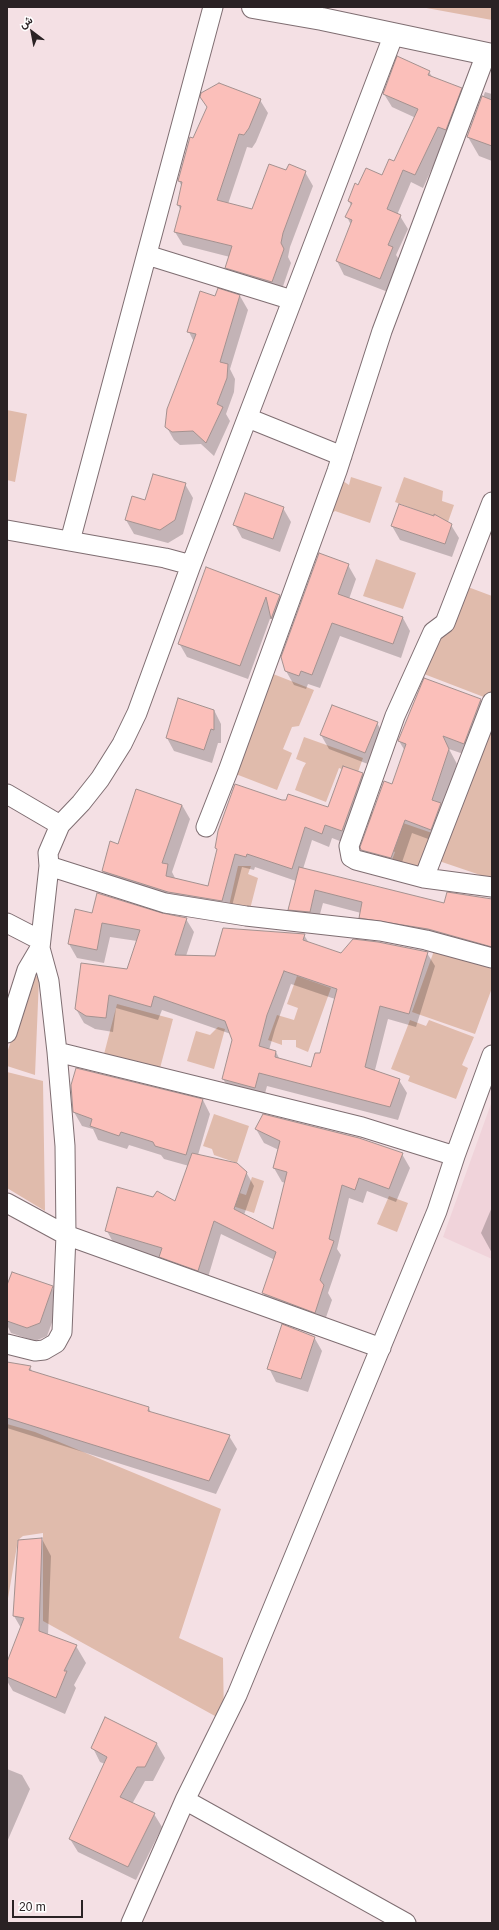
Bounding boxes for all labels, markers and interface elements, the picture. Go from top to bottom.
north arrow [12,12,52,52]
text: ش [17,13,34,30]
scale bar [14,1892,85,1918]
text: 20 m [19,1900,46,1914]

